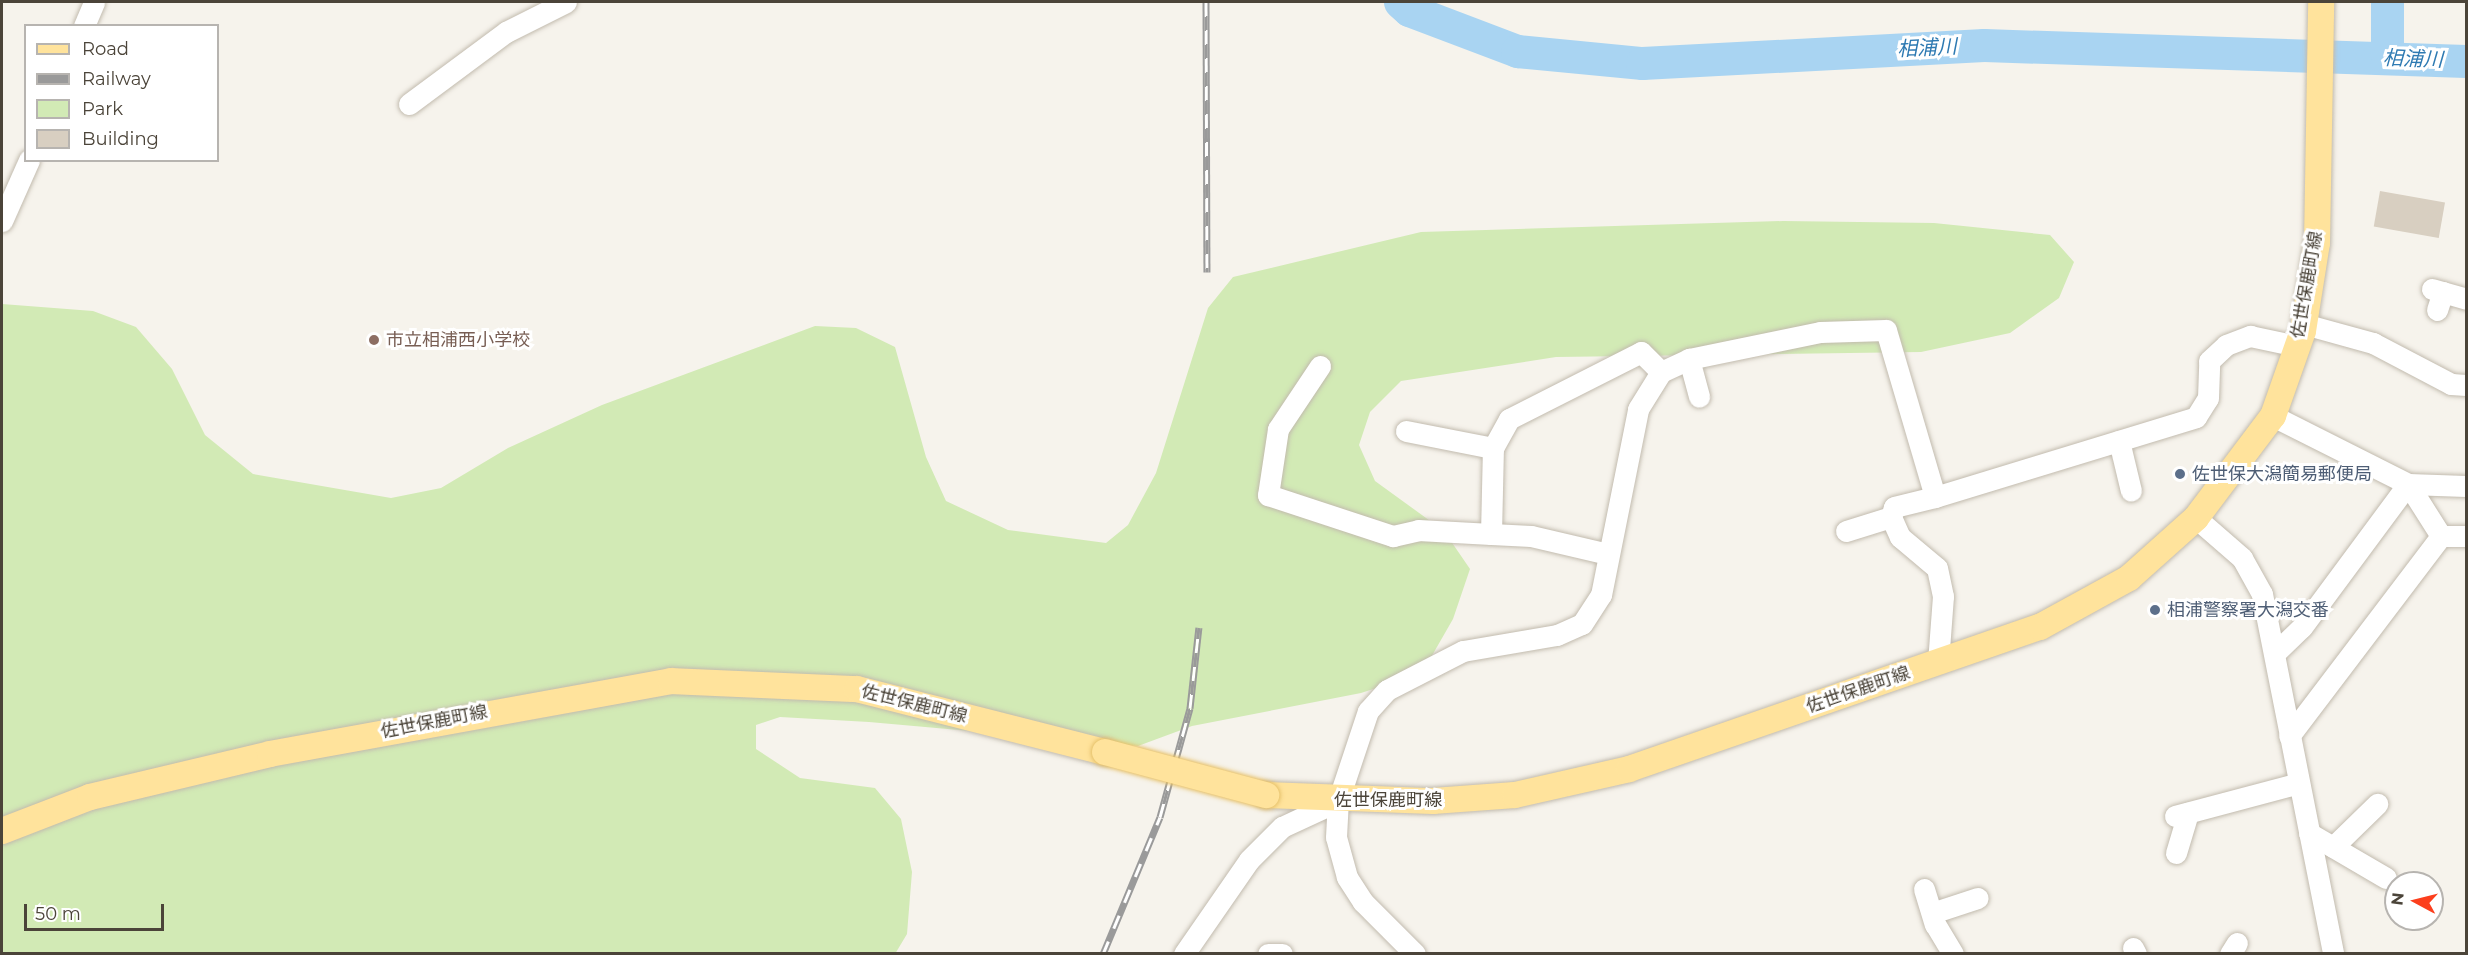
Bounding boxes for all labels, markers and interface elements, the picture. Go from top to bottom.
legend [24,24,219,162]
water label: 相浦川 [1896,34,1958,62]
text: Road [82,38,129,60]
water label: 相浦川 [2383,46,2443,72]
text: Railway [82,68,151,90]
text: Park [82,98,123,120]
text: Building [82,128,159,150]
street label: 佐世保鹿町線 [2287,230,2327,340]
place label: 市立相浦西小学校 [386,329,530,351]
marker: 市立相浦西小学校 [367,333,381,347]
place label: 佐世保大潟簡易郵便局 [2192,463,2372,485]
marker: 佐世保大潟簡易郵便局 [2173,467,2187,481]
place label: 相浦警察署大潟交番 [2167,599,2329,621]
marker: 相浦警察署大潟交番 [2148,603,2162,617]
street label: 佐世保鹿町線 [1803,662,1913,718]
street label: 佐世保鹿町線 [859,680,969,728]
street label: 佐世保鹿町線 [379,701,489,743]
street label: 佐世保鹿町線 [1334,789,1442,811]
north arrow [2384,871,2444,931]
text: N [2387,891,2408,907]
scale bar [27,892,166,930]
text: 50 m [35,903,81,925]

